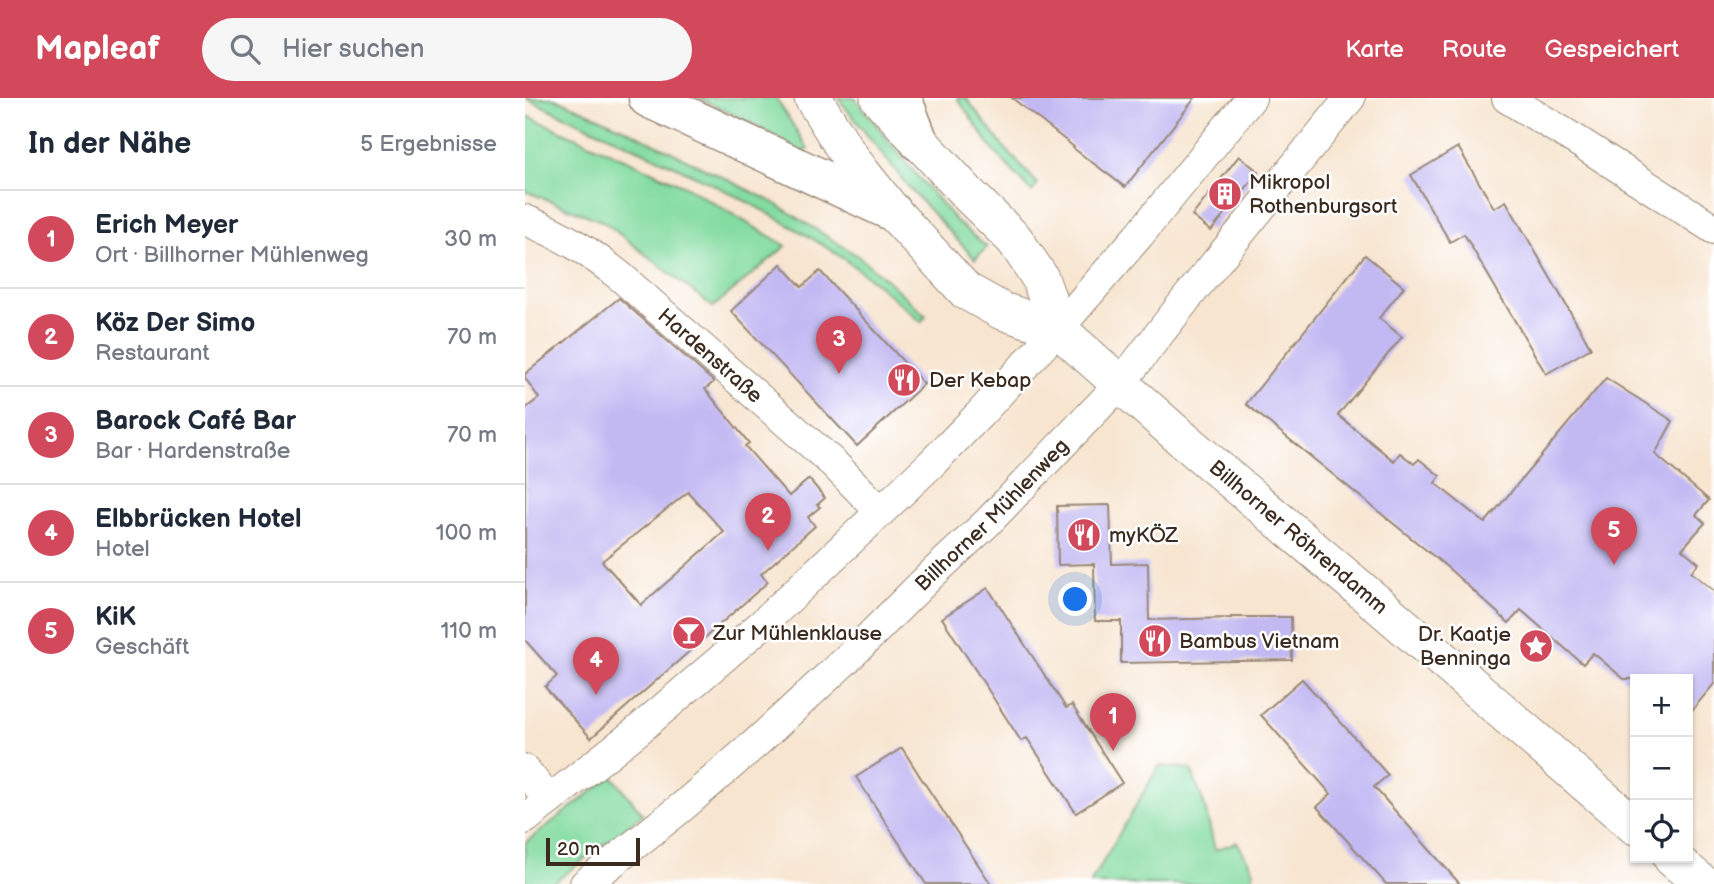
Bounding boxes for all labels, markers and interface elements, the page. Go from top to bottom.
search box [202,18,692,81]
text: Mapleaf [35,29,160,69]
icon: search [226,30,264,68]
text: Hier suchen [282,34,424,65]
text: Karte [1345,35,1404,64]
text: Route [1442,35,1507,64]
text: Gespeichert [1545,35,1679,64]
text: In der Nähe [28,126,191,162]
text: 5 Ergebnisse [360,130,497,158]
place label: Mikropol Rothenburgsort [1249,170,1398,219]
building icon: Mikropol Rothenburgsort [1206,175,1244,213]
text: Erich Meyer [95,210,238,241]
text: 1 [46,225,56,253]
text: 30 m [444,225,497,253]
text: Ort · Billhorner Mühlenweg [95,241,369,269]
street label: Hardenstraße [653,303,768,408]
text: Köz Der Simo [95,308,255,339]
pin: 3 [816,316,862,374]
text: 2 [44,323,58,351]
text: 70 m [447,323,497,351]
text: Restaurant [95,339,209,367]
restaurant icon: Der Kebap [885,361,923,399]
place label: Der Kebap [929,368,1031,393]
text: Barock Café Bar [95,406,296,437]
text: 3 [44,421,58,449]
text: 70 m [447,421,497,449]
street label: Billhorner Mühlenweg [910,433,1074,596]
text: Bar · Hardenstraße [95,437,290,465]
street label: Billhorner Röhrendamm [1204,454,1393,619]
pin: 2 [745,493,791,551]
text: Elbbrücken Hotel [95,504,302,535]
pin: 5 [1591,507,1637,565]
restaurant icon: myKÖZ [1065,516,1103,554]
text: 4 [44,519,58,547]
text: 100 m [436,519,497,547]
place label: myKÖZ [1109,523,1178,548]
text: Hotel [95,535,150,563]
your location [1058,582,1092,616]
text: KiK [95,602,136,633]
bar icon: Zur Mühlenklause [670,614,708,652]
text: 5 [44,617,58,645]
text: 110 m [440,617,497,645]
place label: Zur Mühlenklause [712,621,882,646]
restaurant icon: Bambus Vietnam [1136,622,1174,660]
place label: Dr. Kaatje Benninga [1418,622,1511,671]
place icon: Dr. Kaatje Benninga [1517,627,1555,665]
place label: Bambus Vietnam [1179,629,1339,654]
text: Geschäft [95,633,189,661]
pin: 4 [573,637,619,695]
map controls [1630,674,1693,863]
button: + [1630,674,1693,737]
pin: 1 [1090,693,1136,751]
button: − [1630,737,1693,800]
button: locate [1630,800,1693,863]
scale bar [546,835,641,867]
text: 20 m [557,838,600,861]

